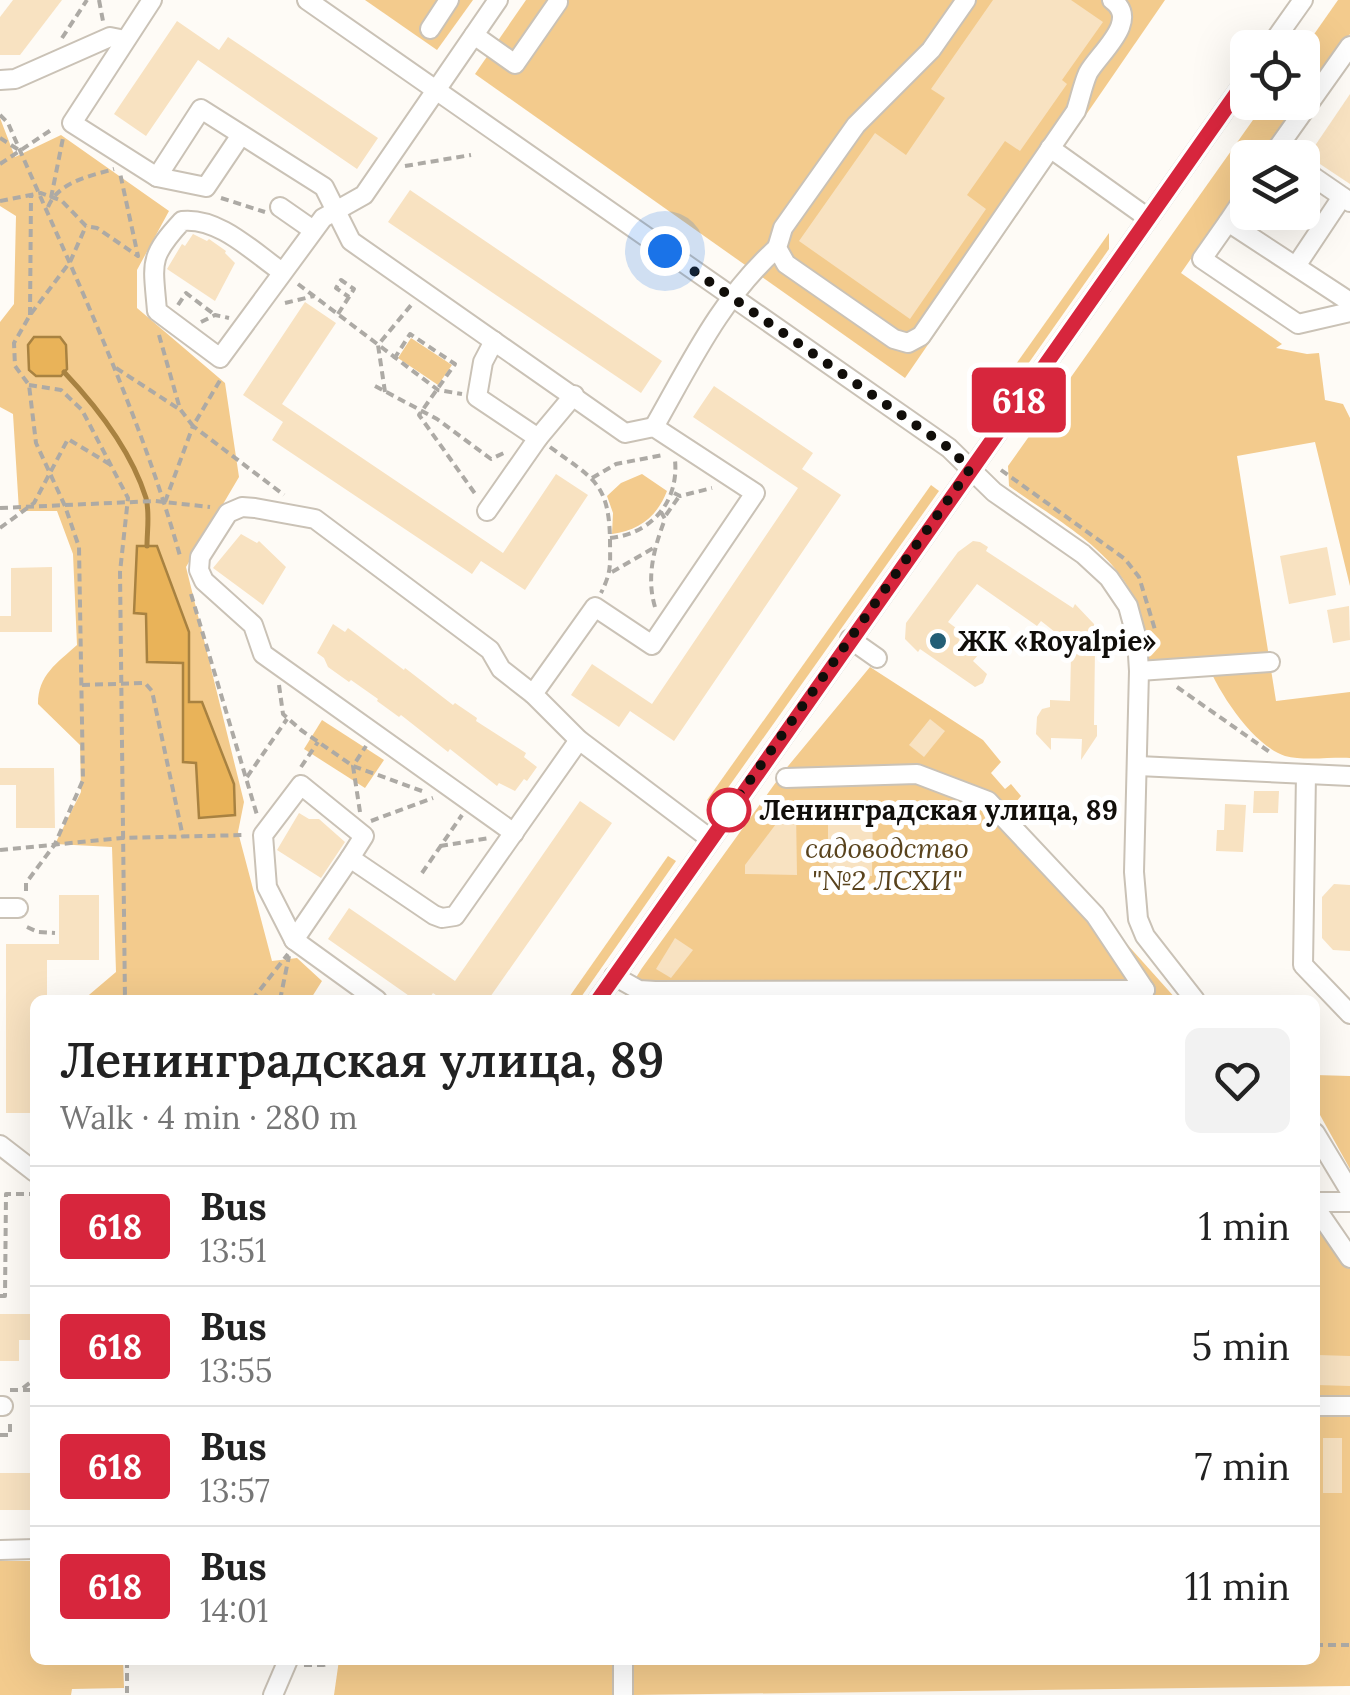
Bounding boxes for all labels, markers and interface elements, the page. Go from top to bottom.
map controls [1230,30,1320,230]
button: locate [1230,30,1320,120]
button: layers [1230,140,1320,230]
your location [640,226,690,276]
line badge: 618 [962,368,1076,432]
text: 618 [992,378,1046,423]
place label: ЖК «Royalpie» [958,623,1156,659]
marker: ЖК «Royalpie» [927,630,949,652]
marker: Ленинградская улица, 89 [708,789,750,831]
place label: Ленинградская улица, 89 [759,792,1118,828]
park label: садоводство "№2 ЛСХИ" [805,830,969,898]
button: heart [1185,1028,1290,1133]
text: Ленинградская улица, 89 [60,1029,664,1090]
text: Walk · 4 min · 280 m [60,1097,358,1138]
text: Bus [200,1182,267,1230]
text: 1 min [1198,1202,1290,1250]
text: 618 [88,1204,142,1249]
text: 13:51 [200,1230,267,1271]
text: Bus [200,1302,267,1350]
text: 5 min [1192,1322,1290,1370]
text: 618 [88,1324,142,1369]
text: 13:55 [200,1350,272,1391]
text: Bus [200,1422,267,1470]
text: 7 min [1195,1442,1290,1490]
text: 618 [88,1444,142,1489]
text: 13:57 [200,1470,270,1511]
text: Bus [200,1542,267,1590]
text: 11 min [1185,1562,1290,1610]
text: 618 [88,1564,142,1609]
text: 14:01 [200,1590,269,1631]

